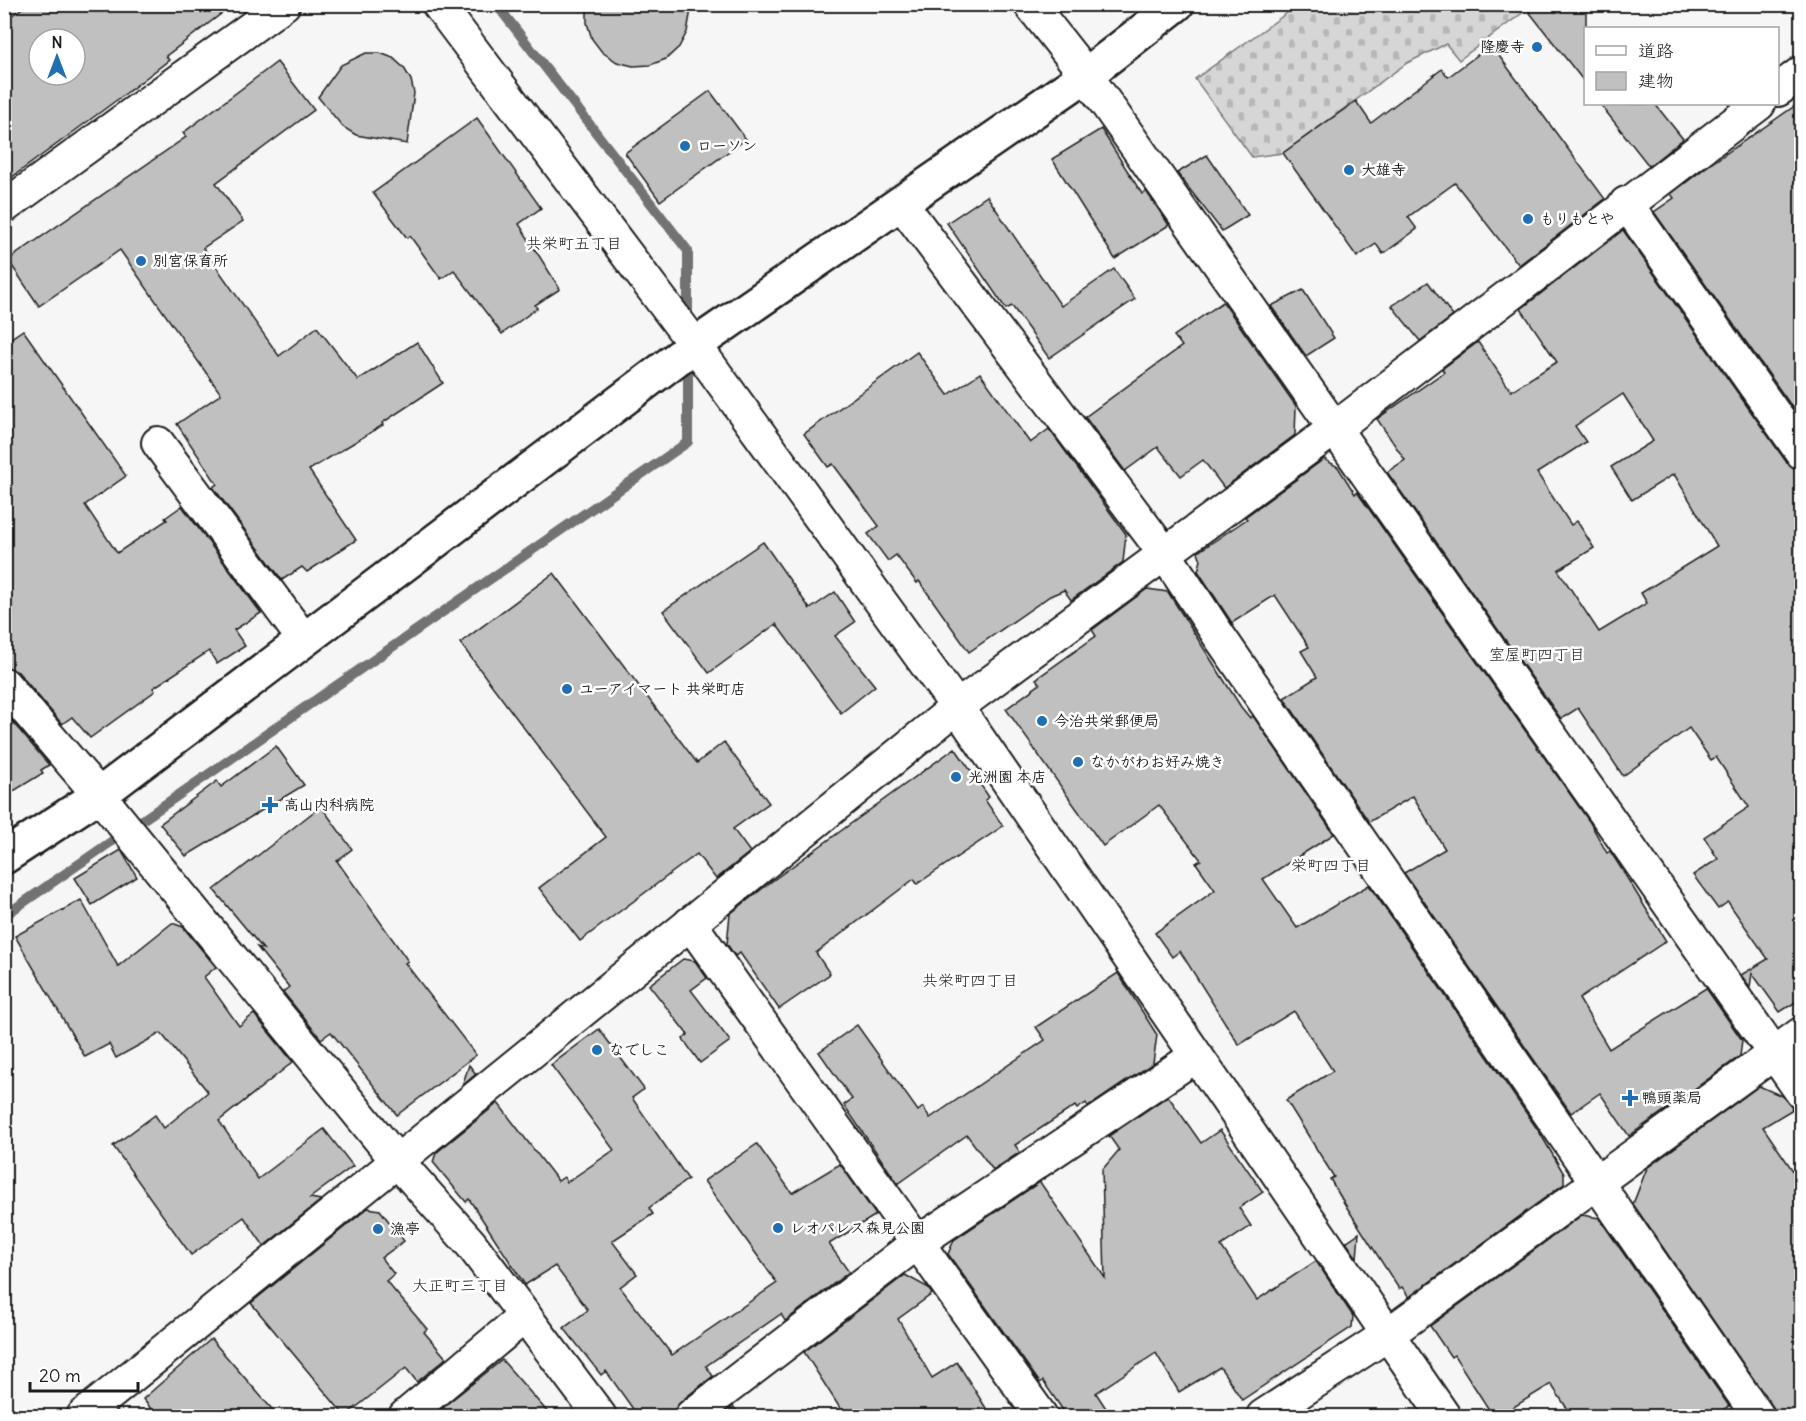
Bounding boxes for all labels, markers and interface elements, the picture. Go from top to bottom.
north arrow [27,27,87,87]
legend [1584,27,1779,105]
text: N [51,32,63,52]
place label: 隆慶寺 [1480,37,1525,56]
text: 道路 [1638,39,1674,62]
marker: 隆慶寺 [1530,40,1544,54]
text: 建物 [1638,69,1674,92]
place label: ローソン [697,136,757,155]
marker: ローソン [678,139,692,153]
place label: 大雄寺 [1361,160,1406,179]
marker: 大雄寺 [1342,163,1356,177]
place label: もりもとや [1540,209,1615,228]
marker: もりもとや [1521,212,1535,226]
district label: 共栄町五丁目 [526,233,622,253]
place label: 別宮保育所 [153,251,228,270]
marker: 別宮保育所 [134,254,148,268]
district label: 室屋町四丁目 [1489,644,1585,664]
place label: ユーアイマート 共栄町店 [579,679,746,698]
marker: ユーアイマート 共栄町店 [560,682,574,696]
place label: 今治共栄郵便局 [1054,711,1159,730]
marker: 今治共栄郵便局 [1035,714,1049,728]
place label: なかがわお好み焼き [1090,752,1225,771]
marker: なかがわお好み焼き [1071,755,1085,769]
place label: 光洲園 本店 [968,767,1047,786]
marker: 光洲園 本店 [949,770,963,784]
place label: 高山内科病院 [284,795,374,814]
marker: 高山内科病院 [261,796,279,814]
district label: 栄町四丁目 [1291,855,1371,875]
district label: 共栄町四丁目 [922,970,1018,990]
place label: なでしこ [609,1040,669,1059]
marker: なでしこ [590,1043,604,1057]
place label: 鴨頭薬局 [1642,1088,1702,1107]
marker: 鴨頭薬局 [1623,1091,1637,1105]
place label: レオパレス森見公園 [790,1218,925,1237]
place label: 漁亭 [390,1219,420,1238]
marker: レオパレス森見公園 [771,1221,785,1235]
marker: 漁亭 [371,1222,385,1236]
district label: 大正町三丁目 [412,1275,508,1295]
scale bar [30,1355,138,1393]
text: 20 m [39,1364,81,1387]

